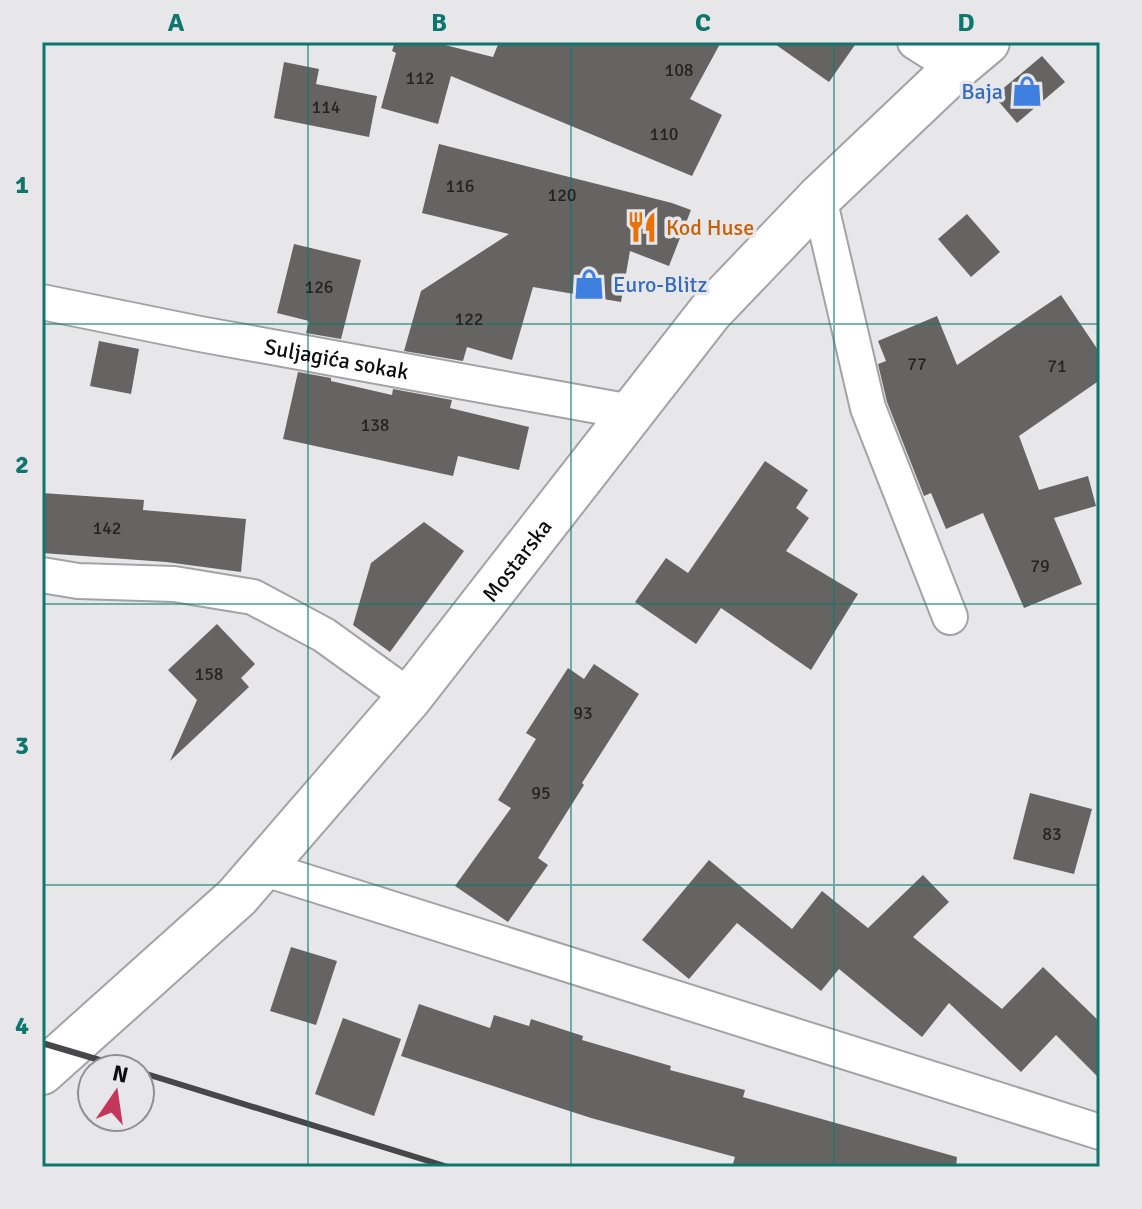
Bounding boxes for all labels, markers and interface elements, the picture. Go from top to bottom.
text: A [168,7,185,39]
text: B [431,7,447,39]
text: C [695,7,711,39]
text: D [957,7,975,39]
house number: 108 [664,59,694,81]
house number: 112 [405,67,435,89]
shop icon: Baja [1010,74,1044,108]
place label: Baja [961,78,1003,105]
house number: 114 [311,96,341,118]
house number: 110 [649,123,679,145]
text: 1 [15,169,29,201]
house number: 116 [445,175,475,197]
house number: 120 [547,184,577,206]
restaurant icon: Kod Huse [625,210,659,244]
place label: Kod Huse [666,214,754,241]
shop icon: Euro-Blitz [572,267,606,301]
place label: Euro-Blitz [613,271,708,298]
house number: 126 [304,276,334,298]
house number: 122 [454,308,484,330]
street label: Suljagića sokak [262,333,411,385]
house number: 77 [907,353,927,375]
house number: 71 [1047,355,1067,377]
house number: 138 [360,414,390,436]
text: 2 [15,449,29,481]
street label: Mostarska [476,514,558,607]
house number: 142 [92,517,122,539]
house number: 79 [1030,555,1050,577]
house number: 158 [194,663,224,685]
house number: 93 [573,702,593,724]
text: 3 [15,730,29,762]
house number: 95 [531,782,551,804]
house number: 83 [1042,823,1062,845]
text: 4 [15,1010,29,1042]
north arrow [76,1053,156,1133]
text: N [110,1059,131,1089]

